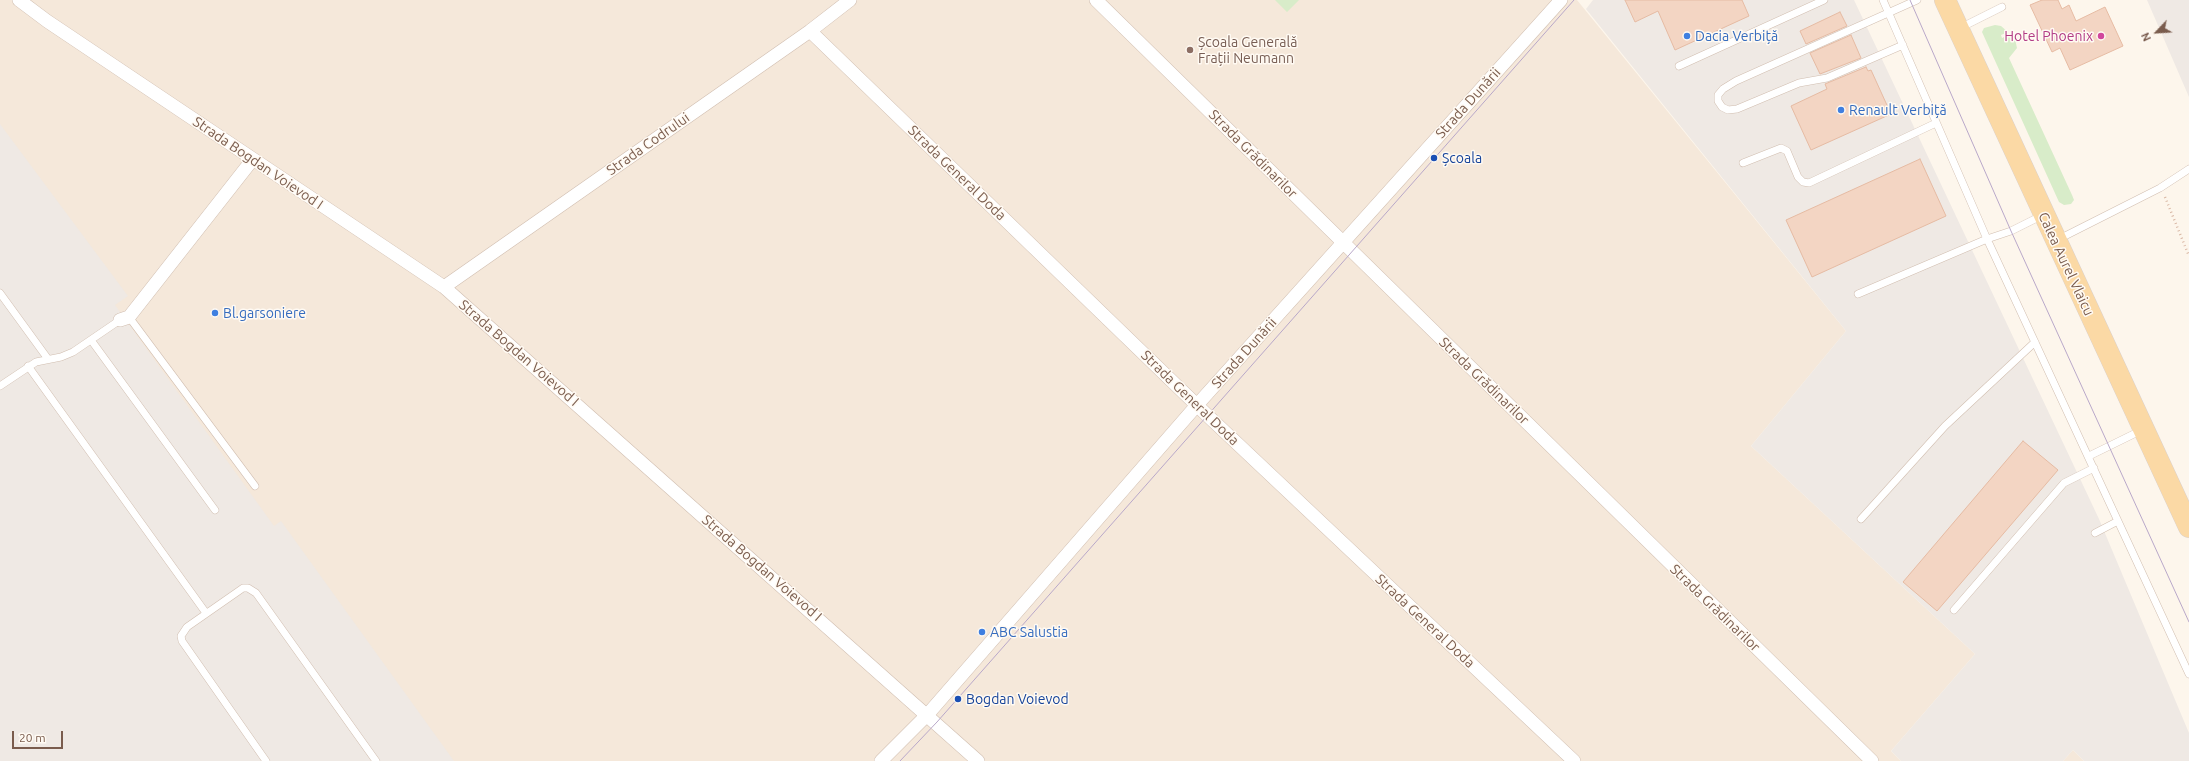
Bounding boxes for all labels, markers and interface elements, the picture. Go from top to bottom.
north arrow [2137,12,2177,52]
place label: Dacia Verbiță [1695,28,1778,44]
place label: Hotel Phoenix [2004,28,2093,44]
marker: Dacia Verbiță [1682,31,1692,41]
marker: Hotel Phoenix [2096,31,2106,41]
text: N [2139,31,2153,43]
place label: Școala Generală Frații Neumann [1198,34,1297,66]
marker: Școala Generală Frații Neumann [1185,45,1195,55]
street label: Strada Dunării [1432,64,1504,142]
place label: Renault Verbiță [1849,102,1947,118]
marker: Renault Verbiță [1836,105,1846,115]
street label: Strada Grădinarilor [1205,106,1301,202]
street label: Strada Codrului [603,109,693,179]
street label: Strada Bogdan Voievod I [190,113,326,213]
street label: Strada General Doda [905,122,1009,224]
place label: Școala [1442,150,1482,166]
marker: Școala [1429,153,1439,163]
street label: Calea Aurel Vlaicu [2035,210,2097,318]
street label: Strada Bogdan Voievod I [456,296,582,410]
place label: Bl.garsoniere [223,305,306,321]
marker: Bl.garsoniere [210,308,220,318]
street label: Strada Dunării [1208,314,1280,392]
street label: Strada Grădinarilor [1436,334,1532,428]
street label: Strada General Doda [1138,347,1242,449]
street label: Strada Bogdan Voievod I [699,511,825,625]
street label: Strada Grădinarilor [1667,561,1763,655]
street label: Strada General Doda [1372,571,1478,671]
place label: ABC Salustia [990,624,1068,640]
marker: ABC Salustia [977,627,987,637]
place label: Bogdan Voievod [966,691,1069,707]
marker: Bogdan Voievod [953,694,963,704]
scale bar [14,723,65,749]
text: 20 m [19,731,46,744]

